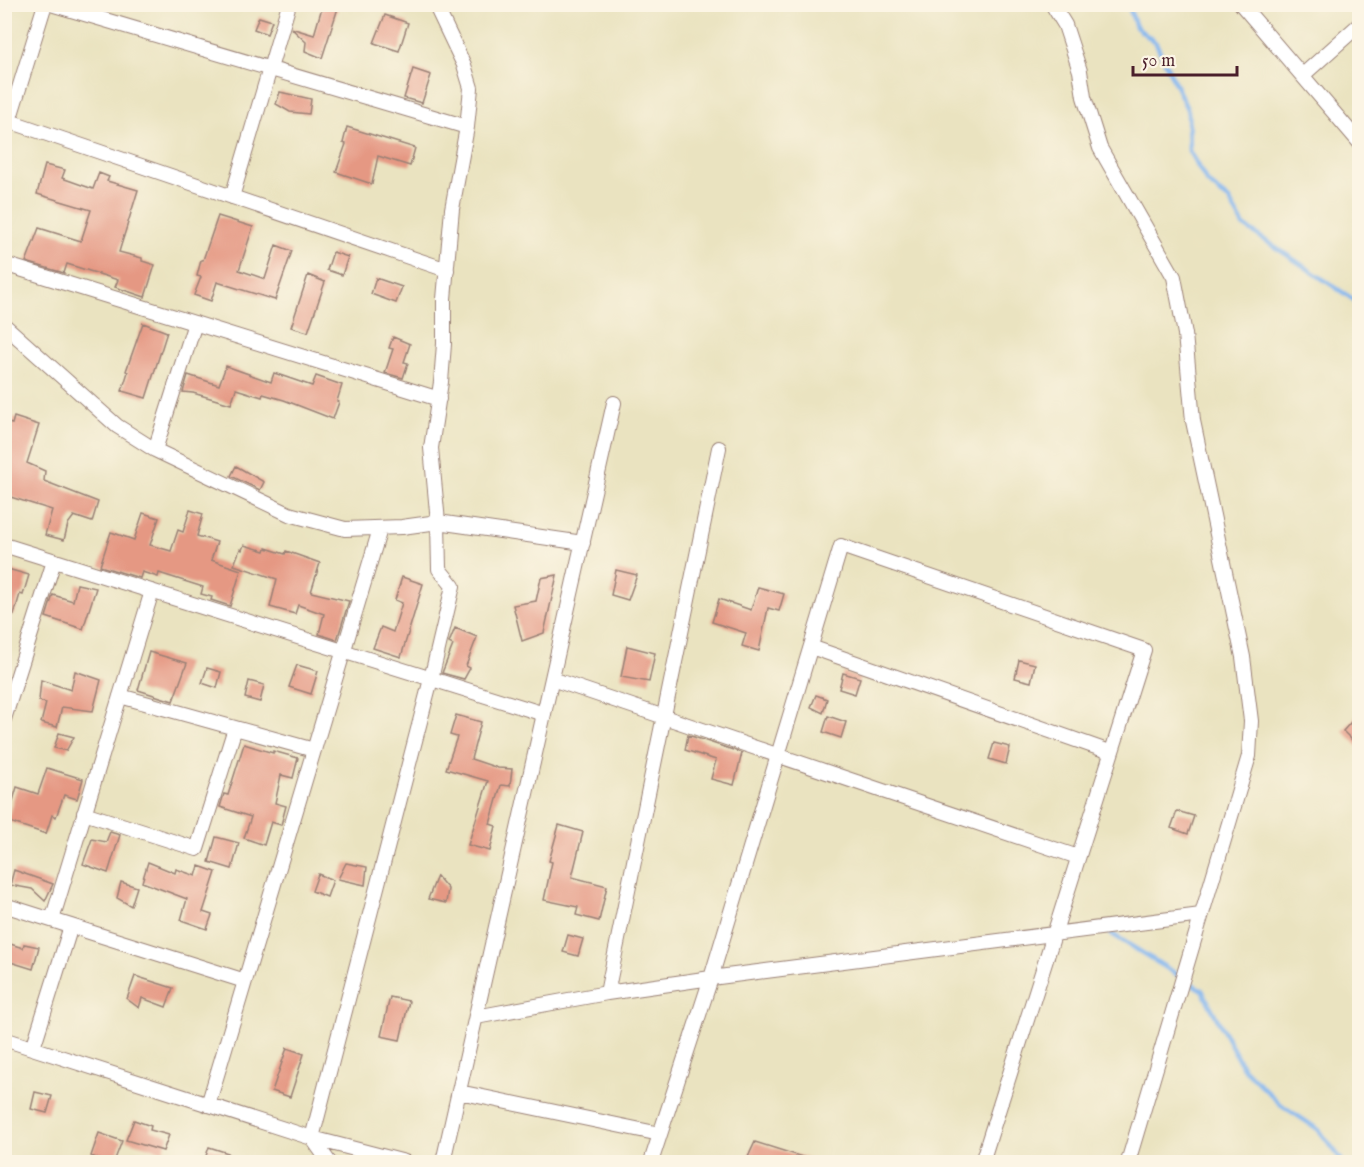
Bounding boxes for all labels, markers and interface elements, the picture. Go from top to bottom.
scale bar [1133,39,1236,77]
text: 50 m [1142,50,1175,73]

